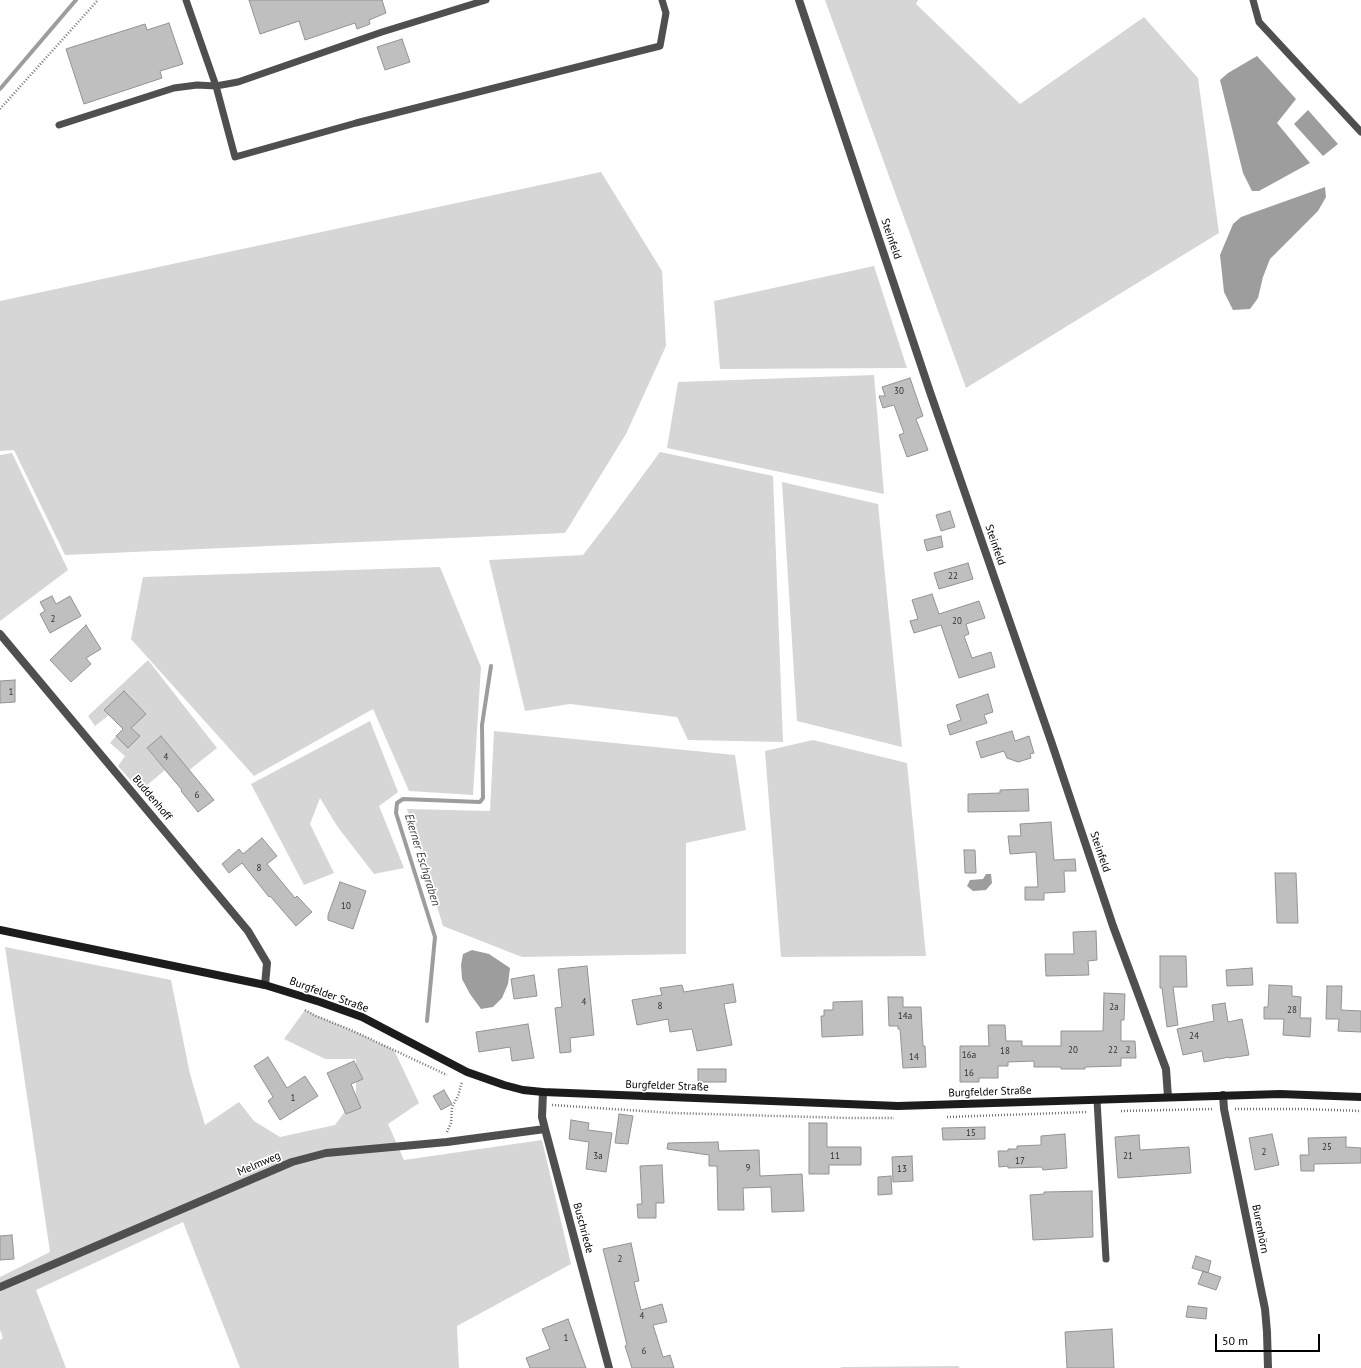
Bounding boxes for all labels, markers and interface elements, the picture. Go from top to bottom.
street label: Steinfeld [878,217,904,261]
house number: 30 [894,386,904,396]
street label: Steinfeld [982,523,1008,567]
house number: 22 [948,571,958,581]
house number: 2 [51,614,55,624]
house number: 20 [952,616,962,626]
house number: 1 [9,687,13,697]
house number: 4 [164,752,168,762]
street label: Buddenhoff [129,773,175,823]
house number: 6 [195,790,199,800]
water label: Ekerner Eschgraben [401,812,443,908]
street label: Steinfeld [1087,830,1113,874]
house number: 8 [257,863,261,873]
house number: 10 [341,901,351,911]
street label: Burgfelder Straße [288,975,370,1015]
house number: 4 [582,997,586,1007]
house number: 8 [658,1001,662,1011]
house number: 2a [1109,1002,1119,1012]
house number: 28 [1287,1005,1297,1015]
house number: 14a [898,1011,912,1021]
house number: 24 [1189,1031,1199,1041]
house number: 20 [1068,1045,1078,1055]
house number: 22 [1108,1045,1118,1055]
house number: 2 [1126,1045,1130,1055]
house number: 18 [1000,1046,1010,1056]
house number: 16a [962,1050,976,1060]
house number: 14 [909,1052,919,1062]
house number: 16 [964,1068,974,1078]
street label: Burgfelder Straße [625,1078,709,1094]
street label: Burgfelder Straße [948,1084,1032,1100]
house number: 1 [291,1093,295,1103]
house number: 15 [966,1128,976,1138]
house number: 25 [1322,1142,1332,1152]
house number: 2 [1262,1147,1266,1157]
street label: Melmweg [235,1149,283,1179]
house number: 3a [593,1151,603,1161]
house number: 11 [830,1151,840,1161]
house number: 21 [1123,1151,1133,1161]
house number: 17 [1015,1156,1025,1166]
house number: 9 [746,1163,750,1173]
house number: 13 [897,1164,907,1174]
street label: Buschriede [570,1201,596,1255]
street label: Burenhörn [1249,1204,1271,1254]
house number: 2 [618,1254,622,1264]
house number: 4 [640,1311,644,1321]
scale bar [1217,1326,1322,1352]
house number: 1 [564,1333,568,1343]
text: 50 m [1222,1333,1248,1348]
house number: 6 [642,1346,646,1356]

